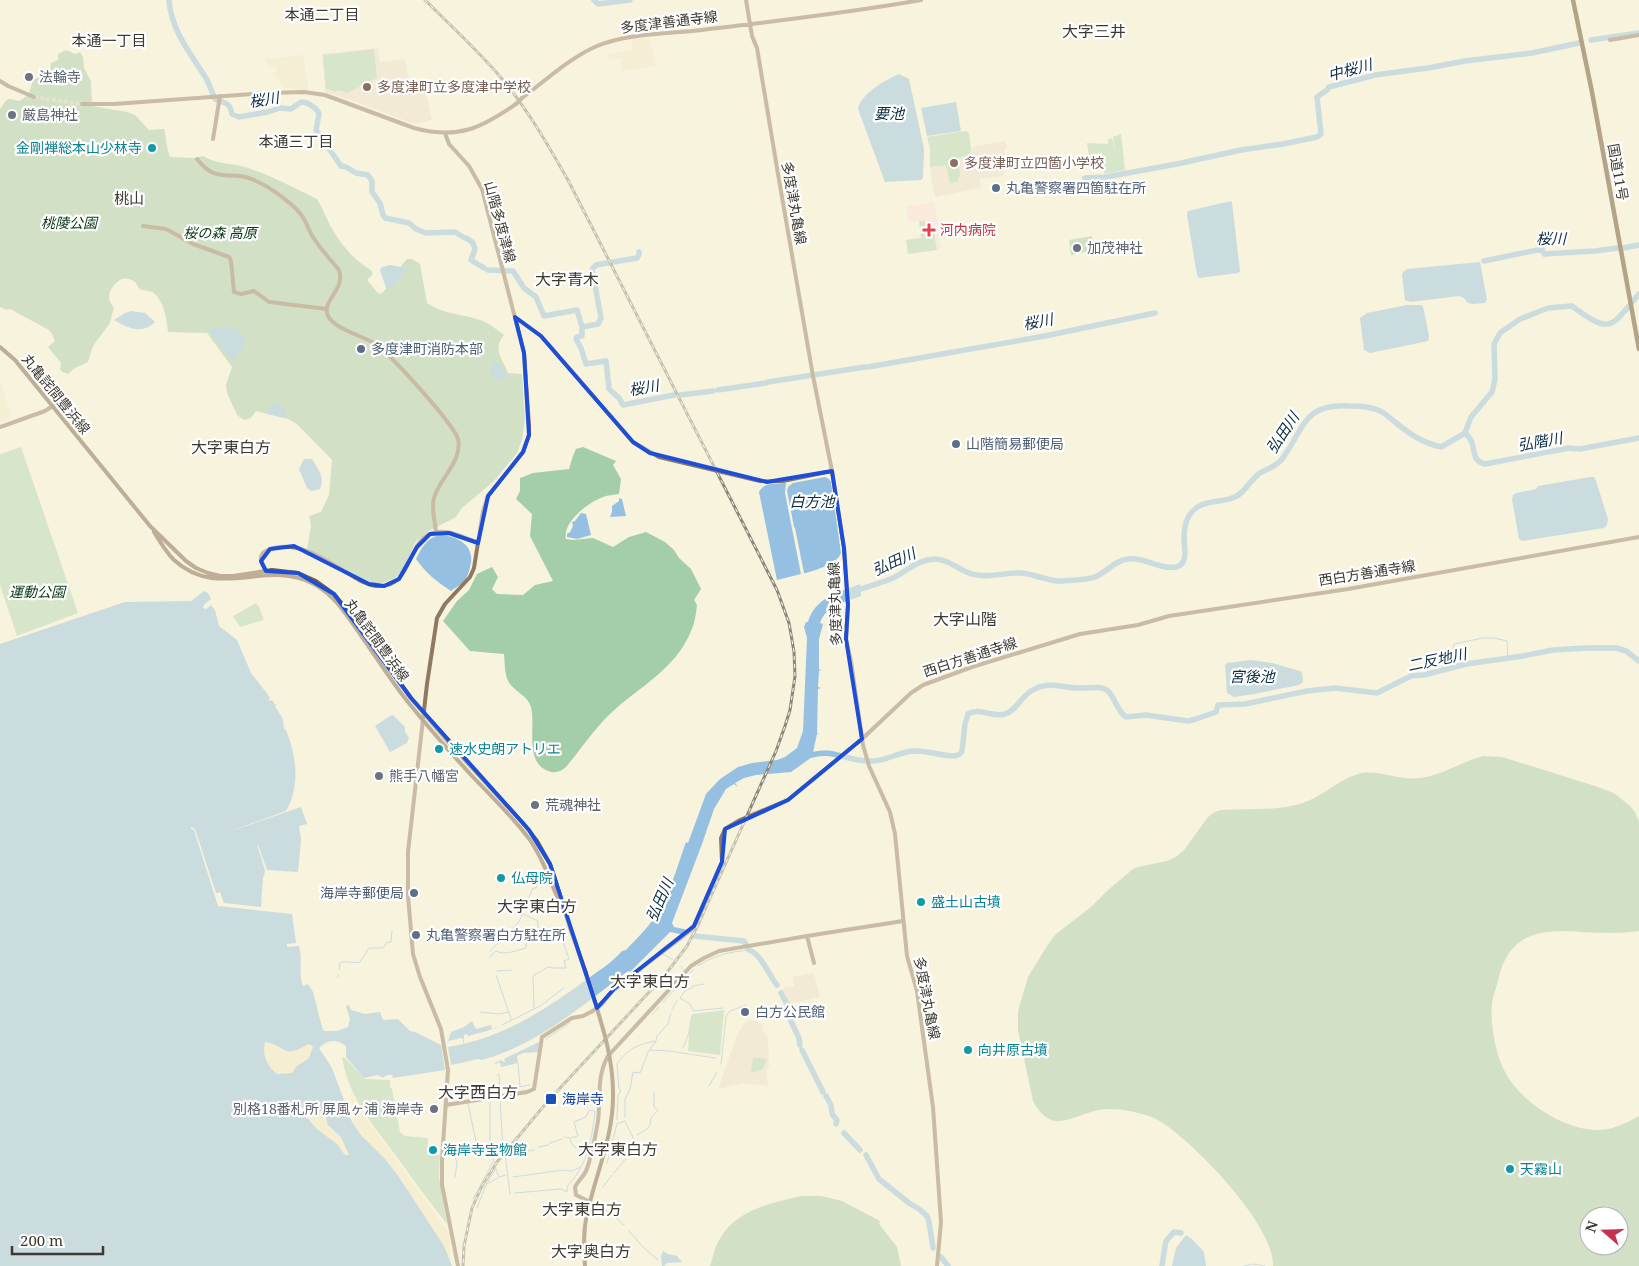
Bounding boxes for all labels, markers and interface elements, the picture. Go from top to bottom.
district label: 本通二丁目 [284,4,360,24]
street label: 多度津善通寺線 [619,6,719,37]
district label: 大字三井 [1062,20,1126,42]
district label: 本通一丁目 [71,30,147,50]
water label: 中桜川 [1325,53,1376,85]
place label: 法輪寺 [39,67,81,86]
marker: 法輪寺 [23,71,35,83]
place label: 多度津町立多度津中学校 [377,77,531,96]
marker: 多度津町立多度津中学校 [361,81,373,93]
water label: 桜川 [247,86,282,111]
water label: 要池 [874,103,906,123]
place label: 厳島神社 [22,105,78,124]
marker: 厳島神社 [6,109,18,121]
district label: 本通三丁目 [258,131,334,151]
place label: 金剛禅総本山少林寺 [16,138,142,157]
marker: 金剛禅総本山少林寺 [146,142,158,154]
street label: 国道11号 [1604,142,1633,202]
place label: 多度津町立四箇小学校 [964,153,1104,172]
marker: 多度津町立四箇小学校 [948,157,960,169]
street label: 多度津丸亀線 [778,160,811,246]
place label: 丸亀警察署四箇駐在所 [1006,178,1146,197]
street label: 山階多度津線 [480,179,521,265]
marker: 丸亀警察署四箇駐在所 [990,182,1002,194]
district label: 桃山 [114,188,144,208]
park label: 桃陵公園 [41,213,99,232]
place label: 河内病院 [940,220,996,239]
park label: 桜の森 高原 [183,223,259,242]
marker: 河内病院 [922,223,936,237]
water label: 桜川 [1536,228,1568,248]
place label: 加茂神社 [1087,238,1143,257]
marker: 加茂神社 [1071,242,1083,254]
district label: 大字青木 [535,268,599,290]
water label: 桜川 [1021,308,1056,334]
place label: 多度津町消防本部 [371,339,483,358]
marker: 多度津町消防本部 [355,343,367,355]
street label: 丸亀詫間豊浜線 [18,350,95,438]
water label: 桜川 [627,374,662,399]
water label: 弘田川 [1261,407,1304,457]
water label: 弘階川 [1516,427,1566,455]
place label: 山階簡易郵便局 [966,434,1064,453]
district label: 大字東白方 [191,436,271,458]
marker: 山階簡易郵便局 [950,438,962,450]
water label: 白方池 [789,491,836,511]
water label: 弘田川 [869,542,920,579]
street label: 西白方善通寺線 [1317,555,1417,590]
street label: 多度津丸亀線 [824,562,845,646]
park label: 運動公園 [9,582,67,601]
street label: 丸亀詫間豊浜線 [341,594,414,685]
district label: 大字山階 [933,608,997,630]
street label: 西白方善通寺線 [920,632,1019,681]
water label: 二反地川 [1405,643,1470,675]
water label: 宮後池 [1229,666,1276,686]
place label: 速水史朗アトリエ [449,739,561,758]
marker: 速水史朗アトリエ [433,743,445,755]
place label: 熊手八幡宮 [389,766,459,785]
marker: 熊手八幡宮 [373,770,385,782]
place label: 荒魂神社 [545,795,601,814]
marker: 荒魂神社 [529,799,541,811]
place label: 仏母院 [511,868,553,887]
marker: 仏母院 [495,872,507,884]
water label: 弘田川 [641,873,678,924]
place label: 海岸寺郵便局 [320,883,404,902]
marker: 海岸寺郵便局 [408,887,420,899]
place label: 盛土山古墳 [931,892,1001,911]
district label: 大字東白方 [497,895,577,917]
marker: 盛土山古墳 [915,896,927,908]
place label: 丸亀警察署白方駐在所 [426,925,566,944]
marker: 丸亀警察署白方駐在所 [410,929,422,941]
street label: 多度津丸亀線 [910,955,945,1041]
district label: 大字東白方 [610,970,690,992]
place label: 白方公民館 [755,1002,825,1021]
marker: 白方公民館 [739,1006,751,1018]
place label: 向井原古墳 [978,1040,1048,1059]
marker: 向井原古墳 [962,1044,974,1056]
district label: 大字西白方 [438,1081,518,1103]
place label: 海岸寺 [562,1089,604,1108]
marker: 海岸寺 [544,1092,558,1106]
place label: 別格18番札所 屏風ヶ浦 海岸寺 [233,1099,424,1118]
marker: 別格18番札所 屏風ヶ浦 海岸寺 [428,1103,440,1115]
district label: 大字東白方 [578,1138,658,1160]
place label: 海岸寺宝物館 [443,1140,527,1159]
marker: 海岸寺宝物館 [427,1144,439,1156]
place label: 天霧山 [1520,1159,1562,1178]
marker: 天霧山 [1504,1163,1516,1175]
district label: 大字東白方 [542,1198,622,1220]
north arrow [1579,1206,1629,1256]
text: N [1580,1218,1602,1235]
scale bar [12,1224,104,1256]
text: 200 m [20,1230,63,1250]
district label: 大字奥白方 [551,1240,631,1262]

